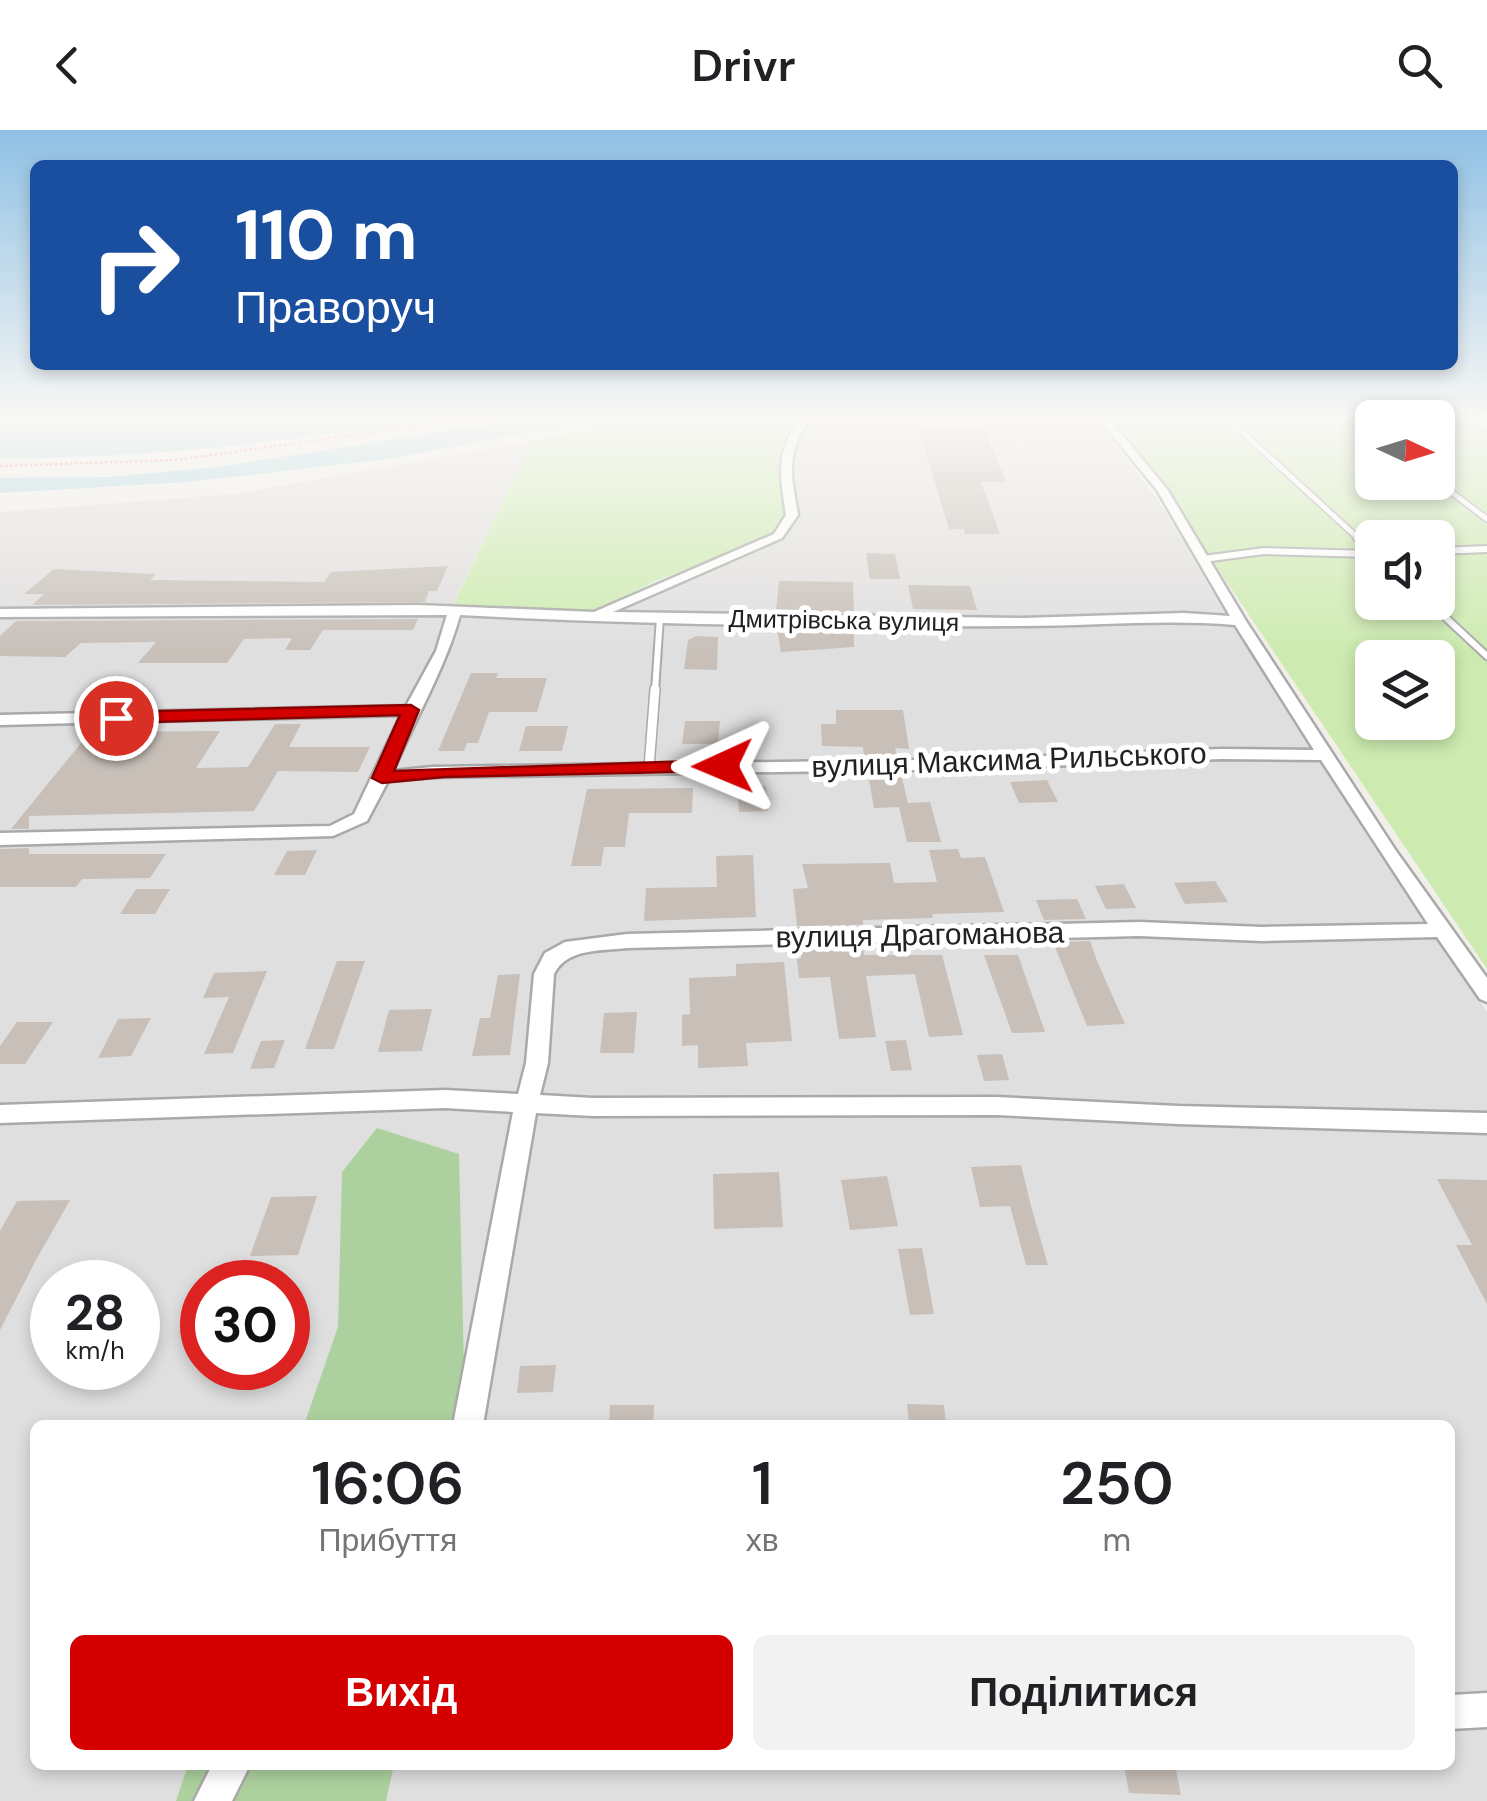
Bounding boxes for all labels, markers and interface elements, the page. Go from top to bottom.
text: Drivr [691,36,796,95]
icon: back [40,38,95,93]
icon: search [1392,38,1447,93]
text: 110 m [235,190,418,281]
icon: right [70,200,200,330]
text: Праворуч [235,278,436,337]
north arrow [1355,400,1455,500]
map controls [1355,400,1455,740]
button: sound [1355,520,1455,620]
street label: Дмитрівська вулиця [728,602,960,639]
button: layers [1355,640,1455,740]
pin [74,676,159,761]
icon: arrive [89,691,144,746]
position arrow [671,714,775,818]
street label: вулиця Максима Рильського [811,733,1207,786]
street label: вулиця Драгоманова [775,912,1065,957]
speed limit sign: 30 [180,1260,310,1390]
text: 28 [65,1280,125,1346]
text: km/h [65,1334,125,1367]
text: 16:06 [311,1444,464,1523]
text: 1 [752,1444,773,1523]
text: 250 [1060,1444,1174,1523]
text: Прибуття [318,1519,457,1561]
text: хв [746,1519,779,1561]
text: m [1103,1519,1131,1561]
button: Вихід [70,1635,733,1750]
button: Поділитися [753,1635,1415,1750]

